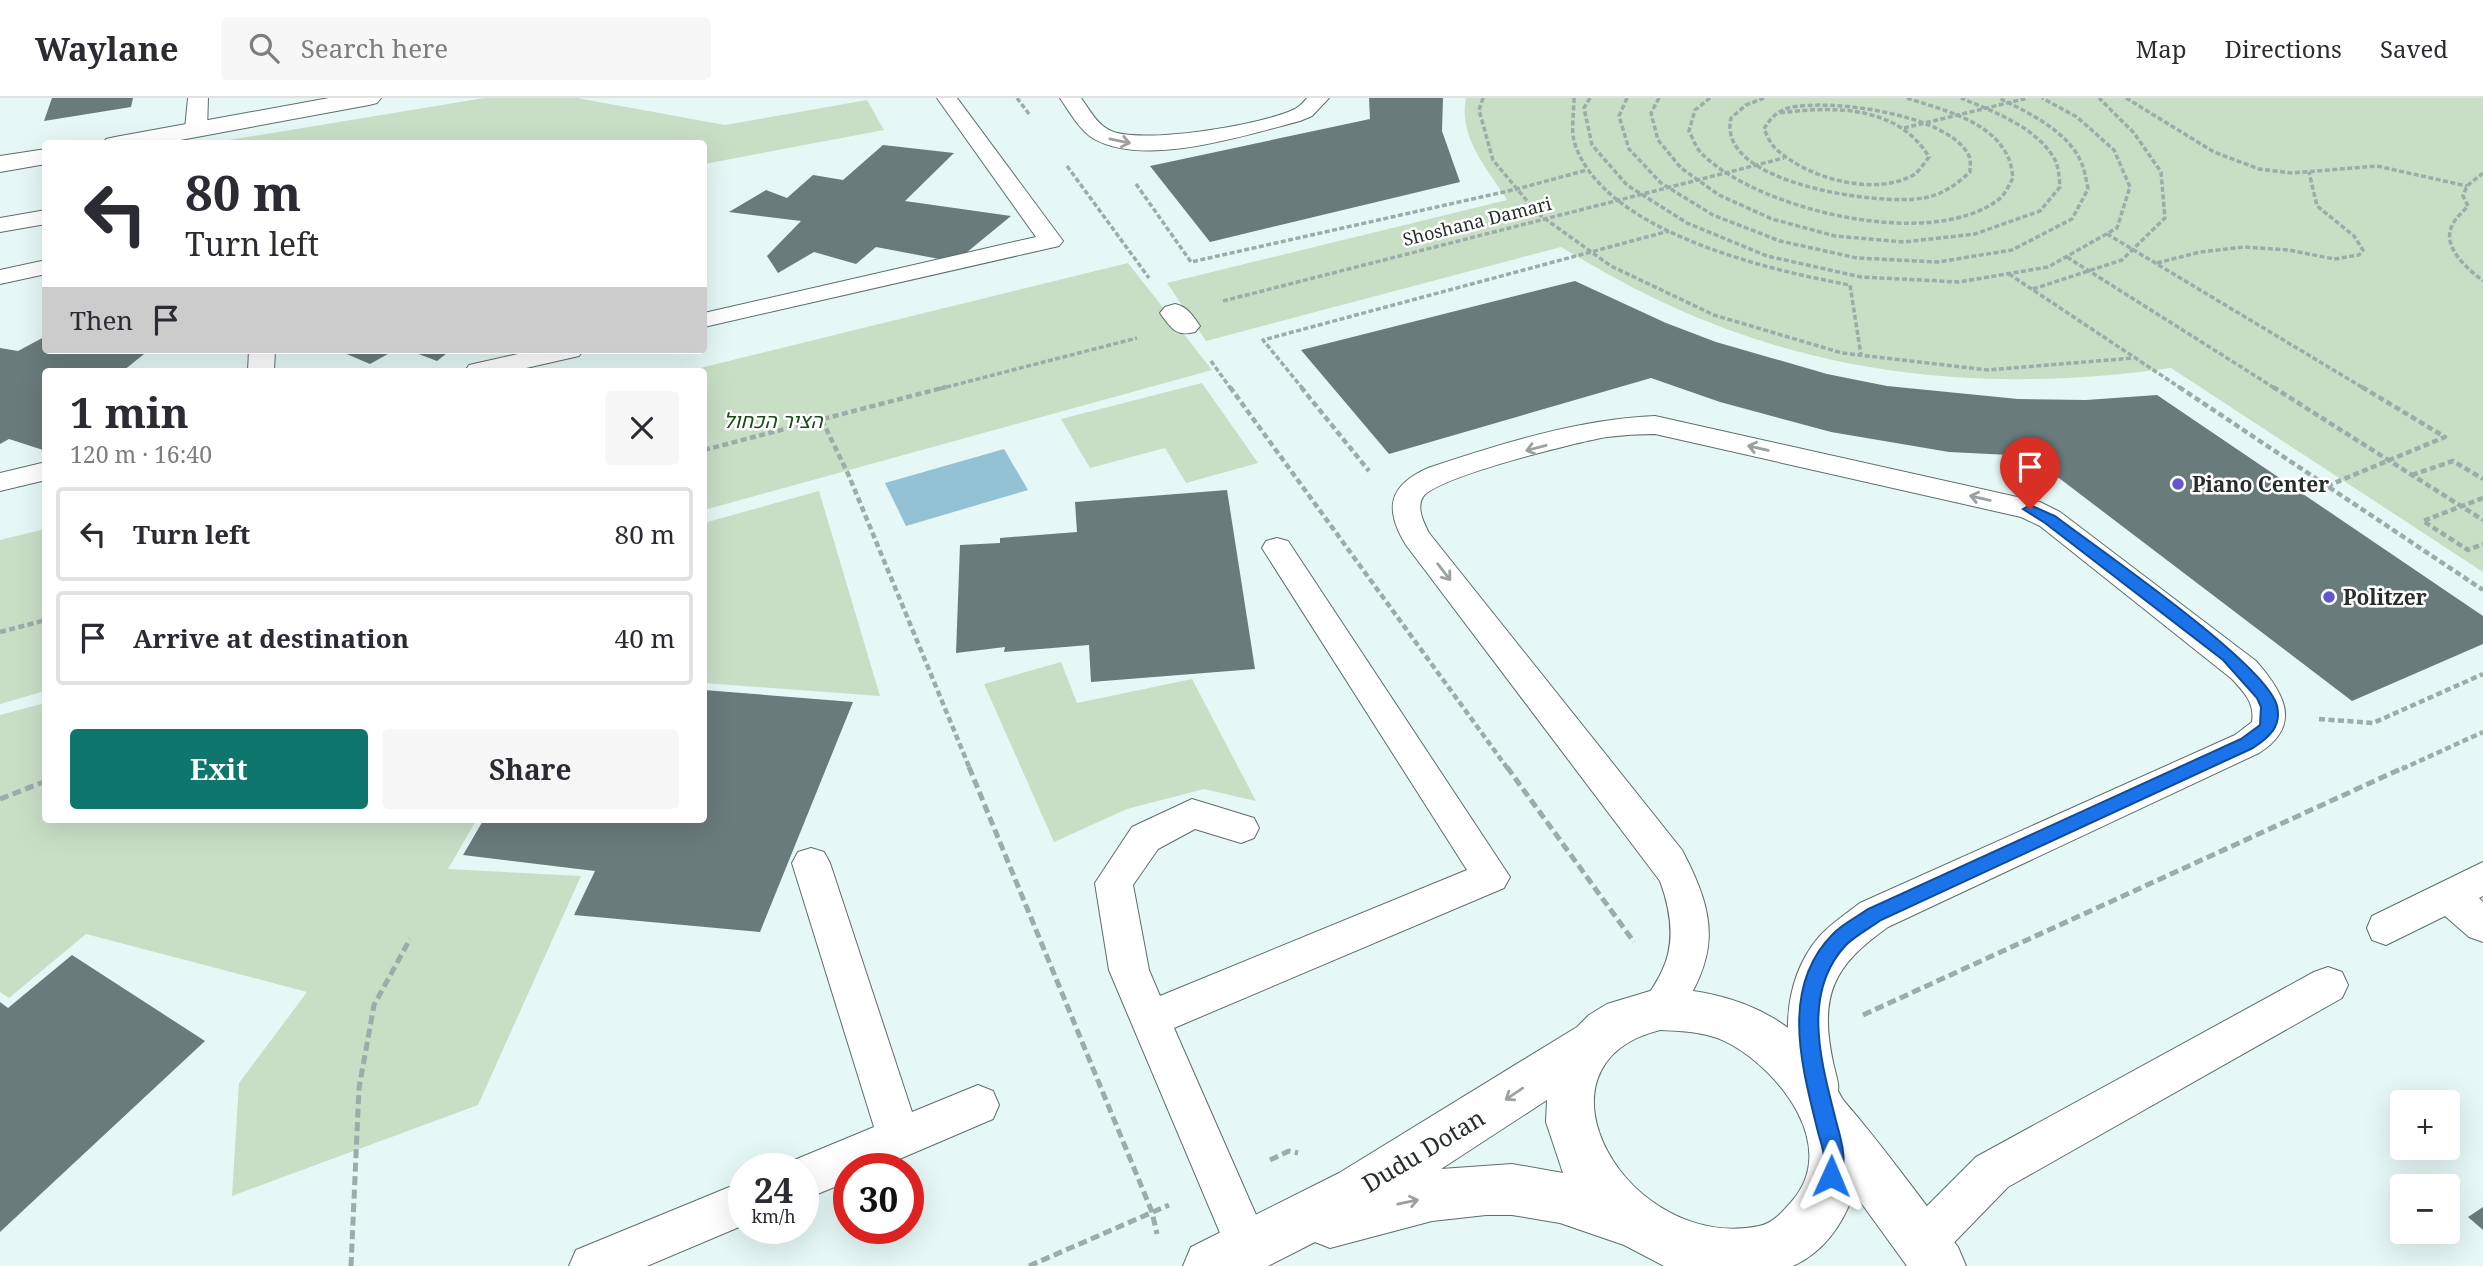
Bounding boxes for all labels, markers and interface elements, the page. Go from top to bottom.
search box [221,17,711,80]
text: Waylane [35,26,179,71]
icon: search [245,29,283,67]
text: Search here [301,30,448,66]
text: Map [2136,32,2187,65]
text: Directions [2225,32,2342,65]
text: Saved [2380,32,2448,65]
one-way arrow [1108,134,1131,148]
text: 80 m [185,159,301,225]
icon: left [70,168,161,259]
street label: Shoshana Damari [1400,191,1554,251]
text: Turn left [185,222,319,265]
icon: arrive [147,301,185,339]
text: Then [70,302,133,338]
text: 1 min [70,383,189,440]
button: close [605,391,679,465]
park label: הציר הכחול [723,406,824,434]
pin [2000,437,2060,509]
text: 120 m · 16:40 [70,438,212,470]
one-way arrow [1747,441,1770,455]
one-way arrow [1525,442,1547,455]
icon: arrive [2011,448,2049,486]
place label: Piano Center [2192,470,2329,498]
marker: Piano Center [2170,476,2186,492]
one-way arrow [1969,491,1992,504]
icon: left [74,515,112,553]
text: Turn left [133,516,250,552]
text: 80 m [615,516,675,552]
one-way arrow [1436,563,1451,581]
place label: Politzer [2343,583,2427,611]
marker: Politzer [2321,589,2337,605]
icon: arrive [74,619,112,657]
text: Arrive at destination [133,620,409,656]
text: 40 m [615,620,675,656]
button: Exit [70,729,368,809]
button: Share [382,729,679,809]
one-way arrow [1505,1088,1525,1102]
map controls [2390,1090,2460,1244]
button: + [2390,1090,2460,1160]
street label: Dudu Dotan [1356,1100,1490,1200]
position arrow [1794,1139,1868,1213]
speed limit sign: 30 [833,1153,924,1244]
text: 24 [754,1166,793,1213]
button: − [2390,1174,2460,1244]
one-way arrow [1396,1194,1419,1208]
text: km/h [751,1204,796,1228]

